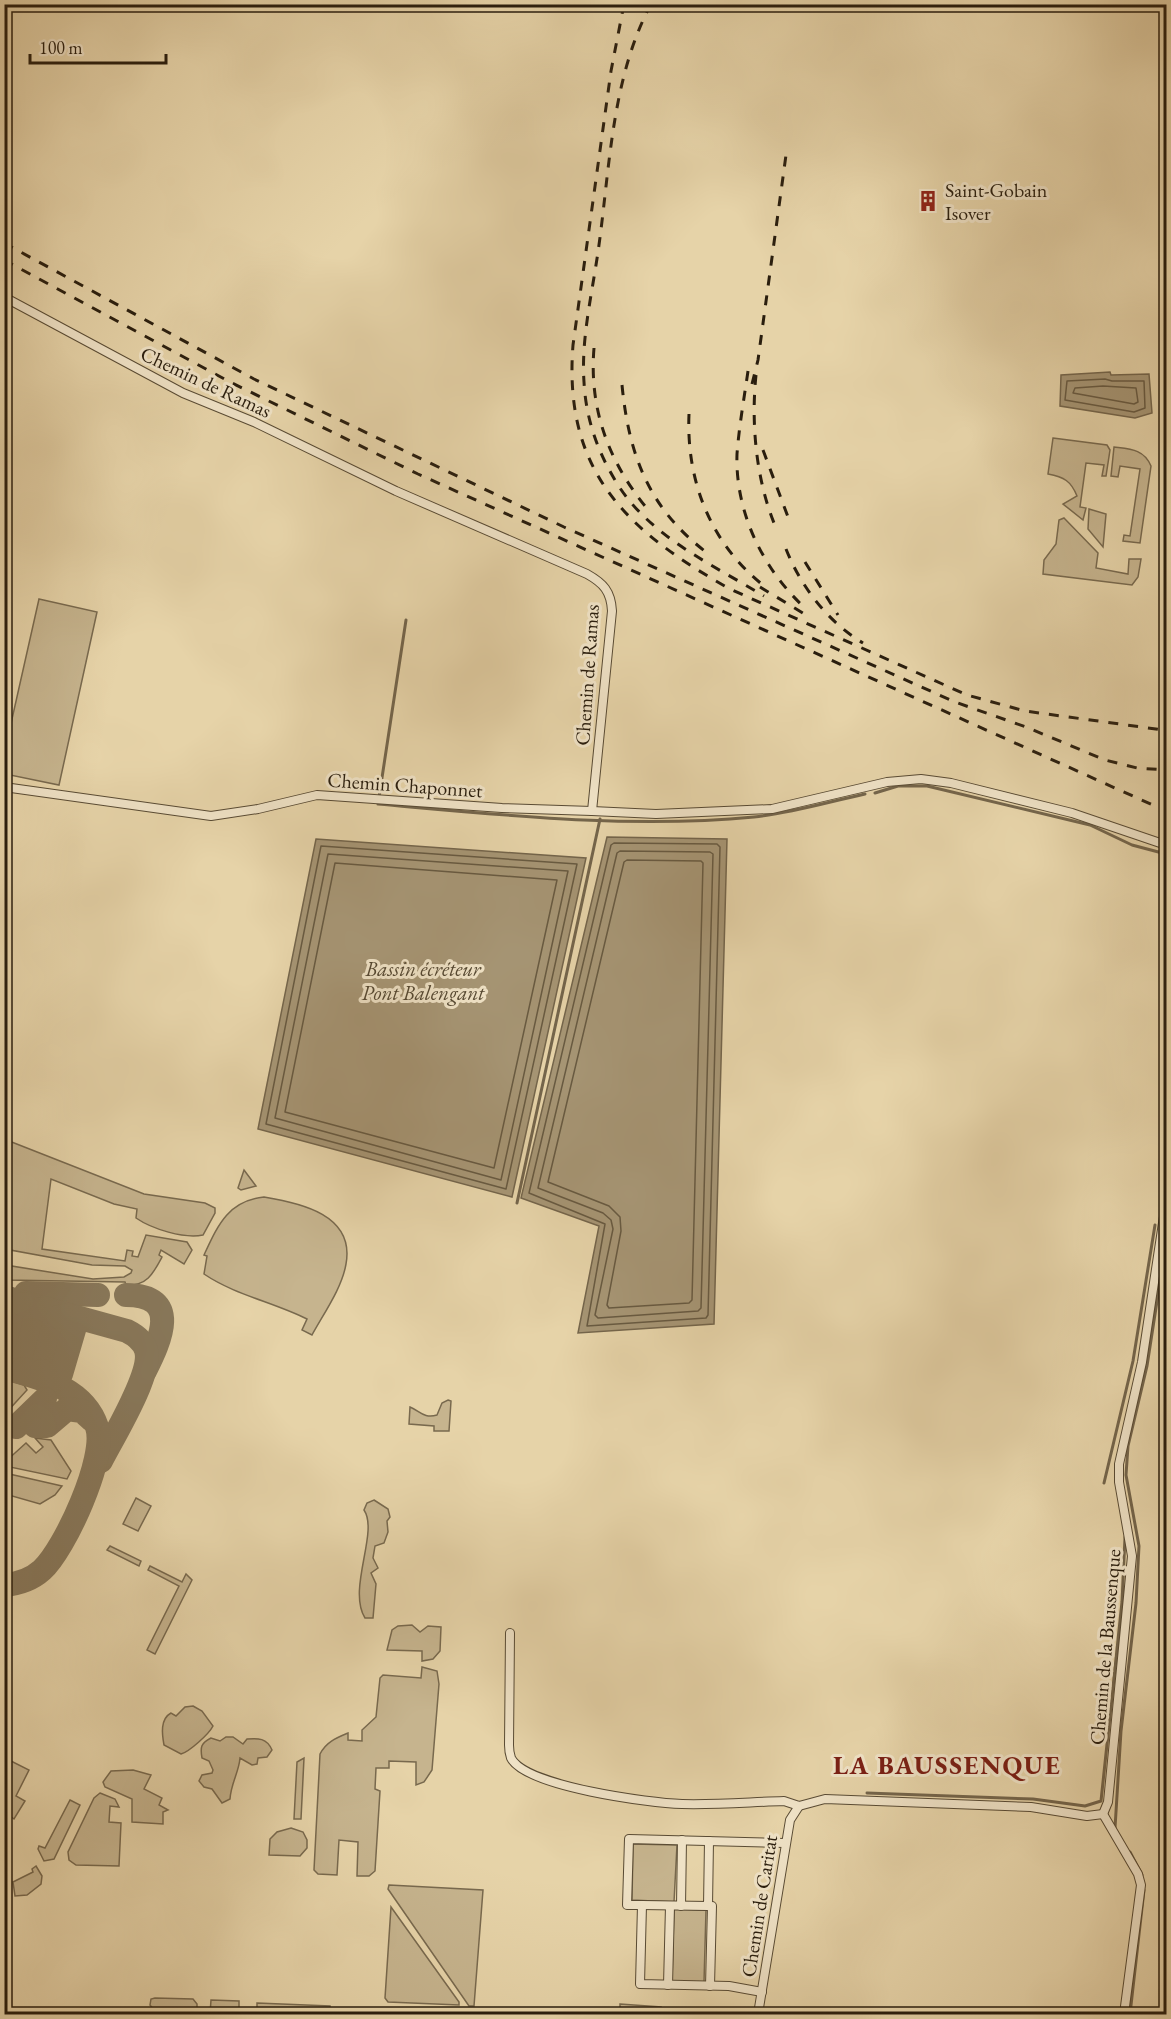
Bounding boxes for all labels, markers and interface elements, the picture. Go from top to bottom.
scale bar [30,27,166,65]
text: 100 m [39,36,83,59]
place label: Saint-Gobain Isover [945,177,1048,226]
building icon: Saint-Gobain Isover [916,189,940,213]
street label: Chemin de Ramas [136,340,276,424]
street label: Chemin de Ramas [569,604,605,746]
street label: Chemin Chaponnet [327,767,484,803]
water label: Bassin écréteur Pont Balengant [362,955,485,1006]
street label: Chemin de la Baussenque [1083,1548,1127,1746]
district label: LA BAUSSENQUE [833,1748,1061,1782]
street label: Chemin de Caritat [735,1832,783,1979]

